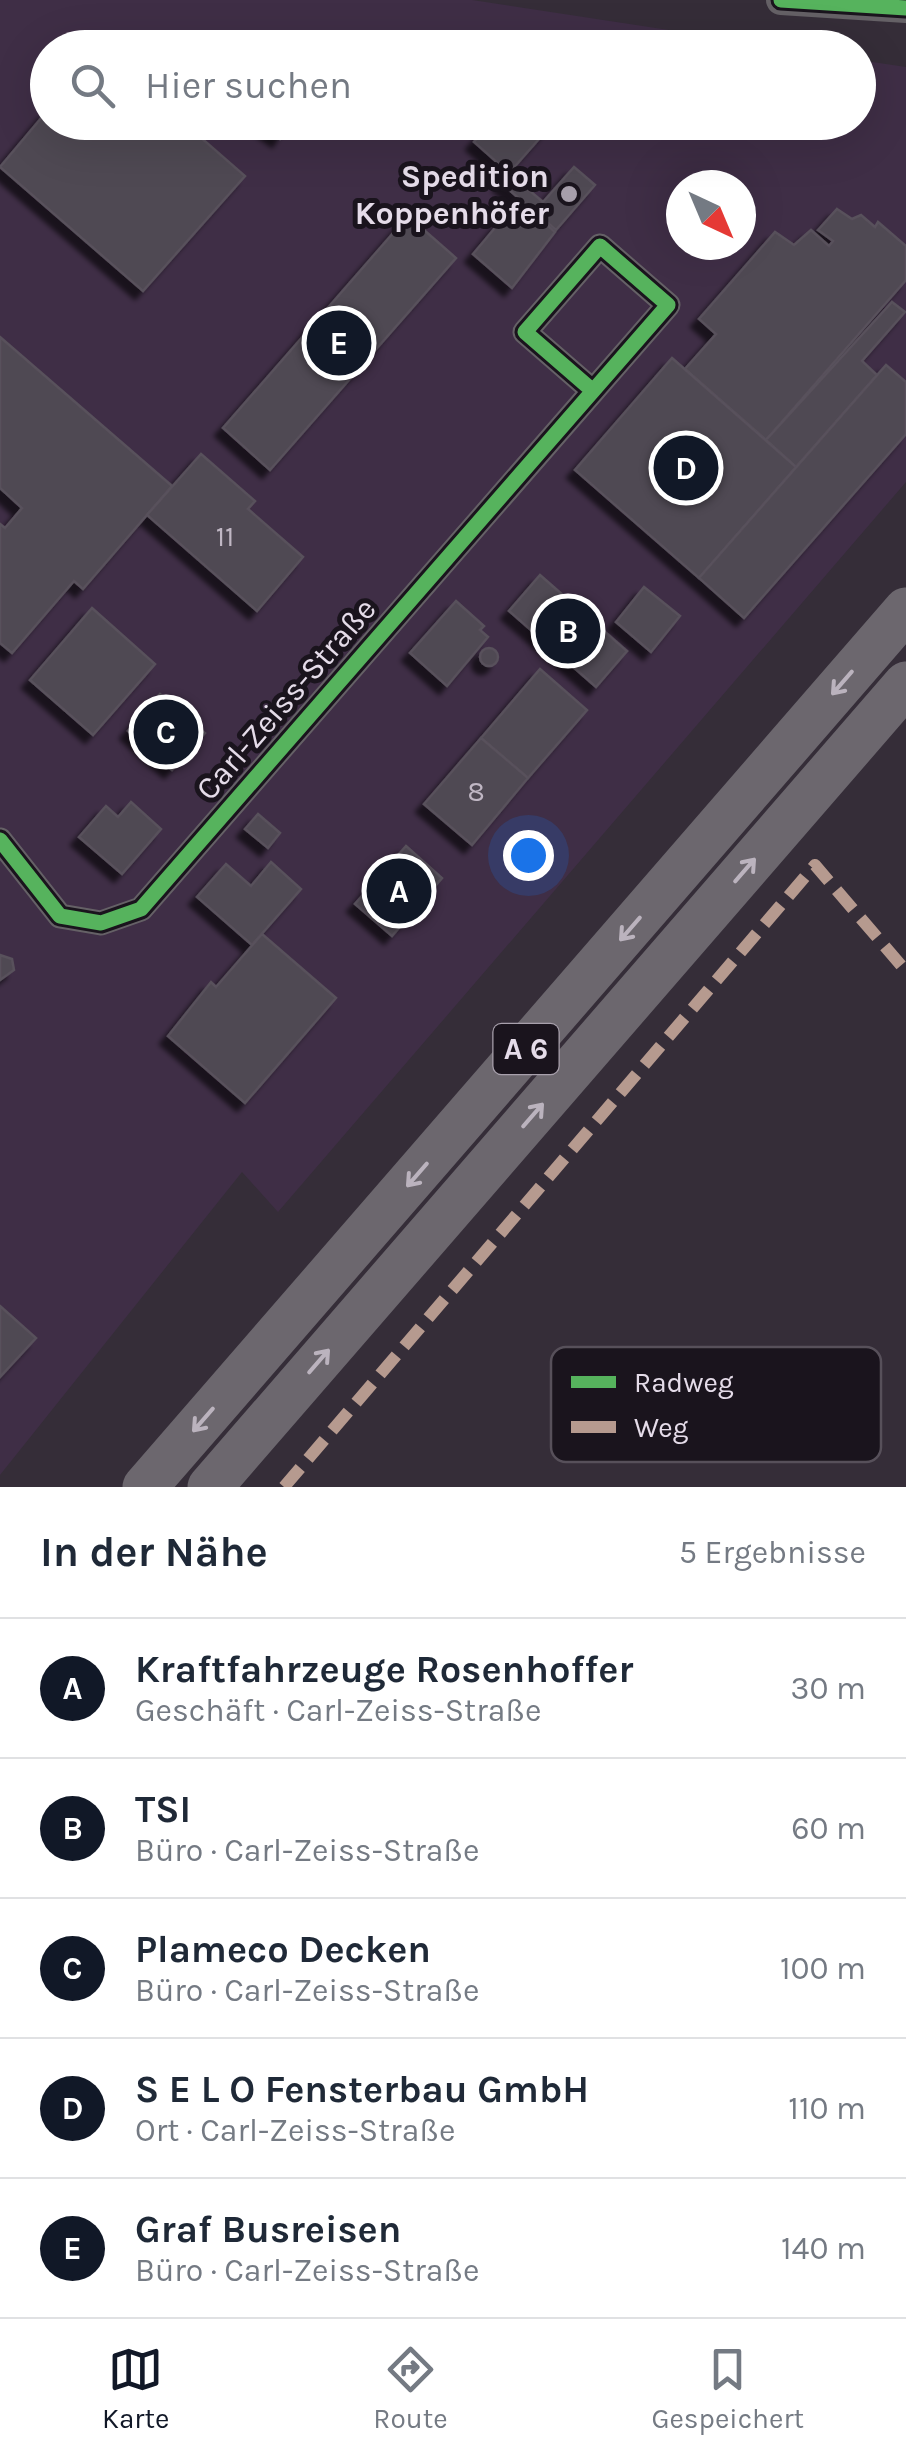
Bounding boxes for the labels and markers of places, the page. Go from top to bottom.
place label: Spedition Koppenhöfer [355,158,549,232]
marker: Spedition Koppenhöfer [558,183,580,205]
pin: E [306,306,372,380]
pin: D [654,430,718,506]
pin: B [536,594,600,668]
pin: C [134,694,198,770]
pin: A [366,854,432,928]

